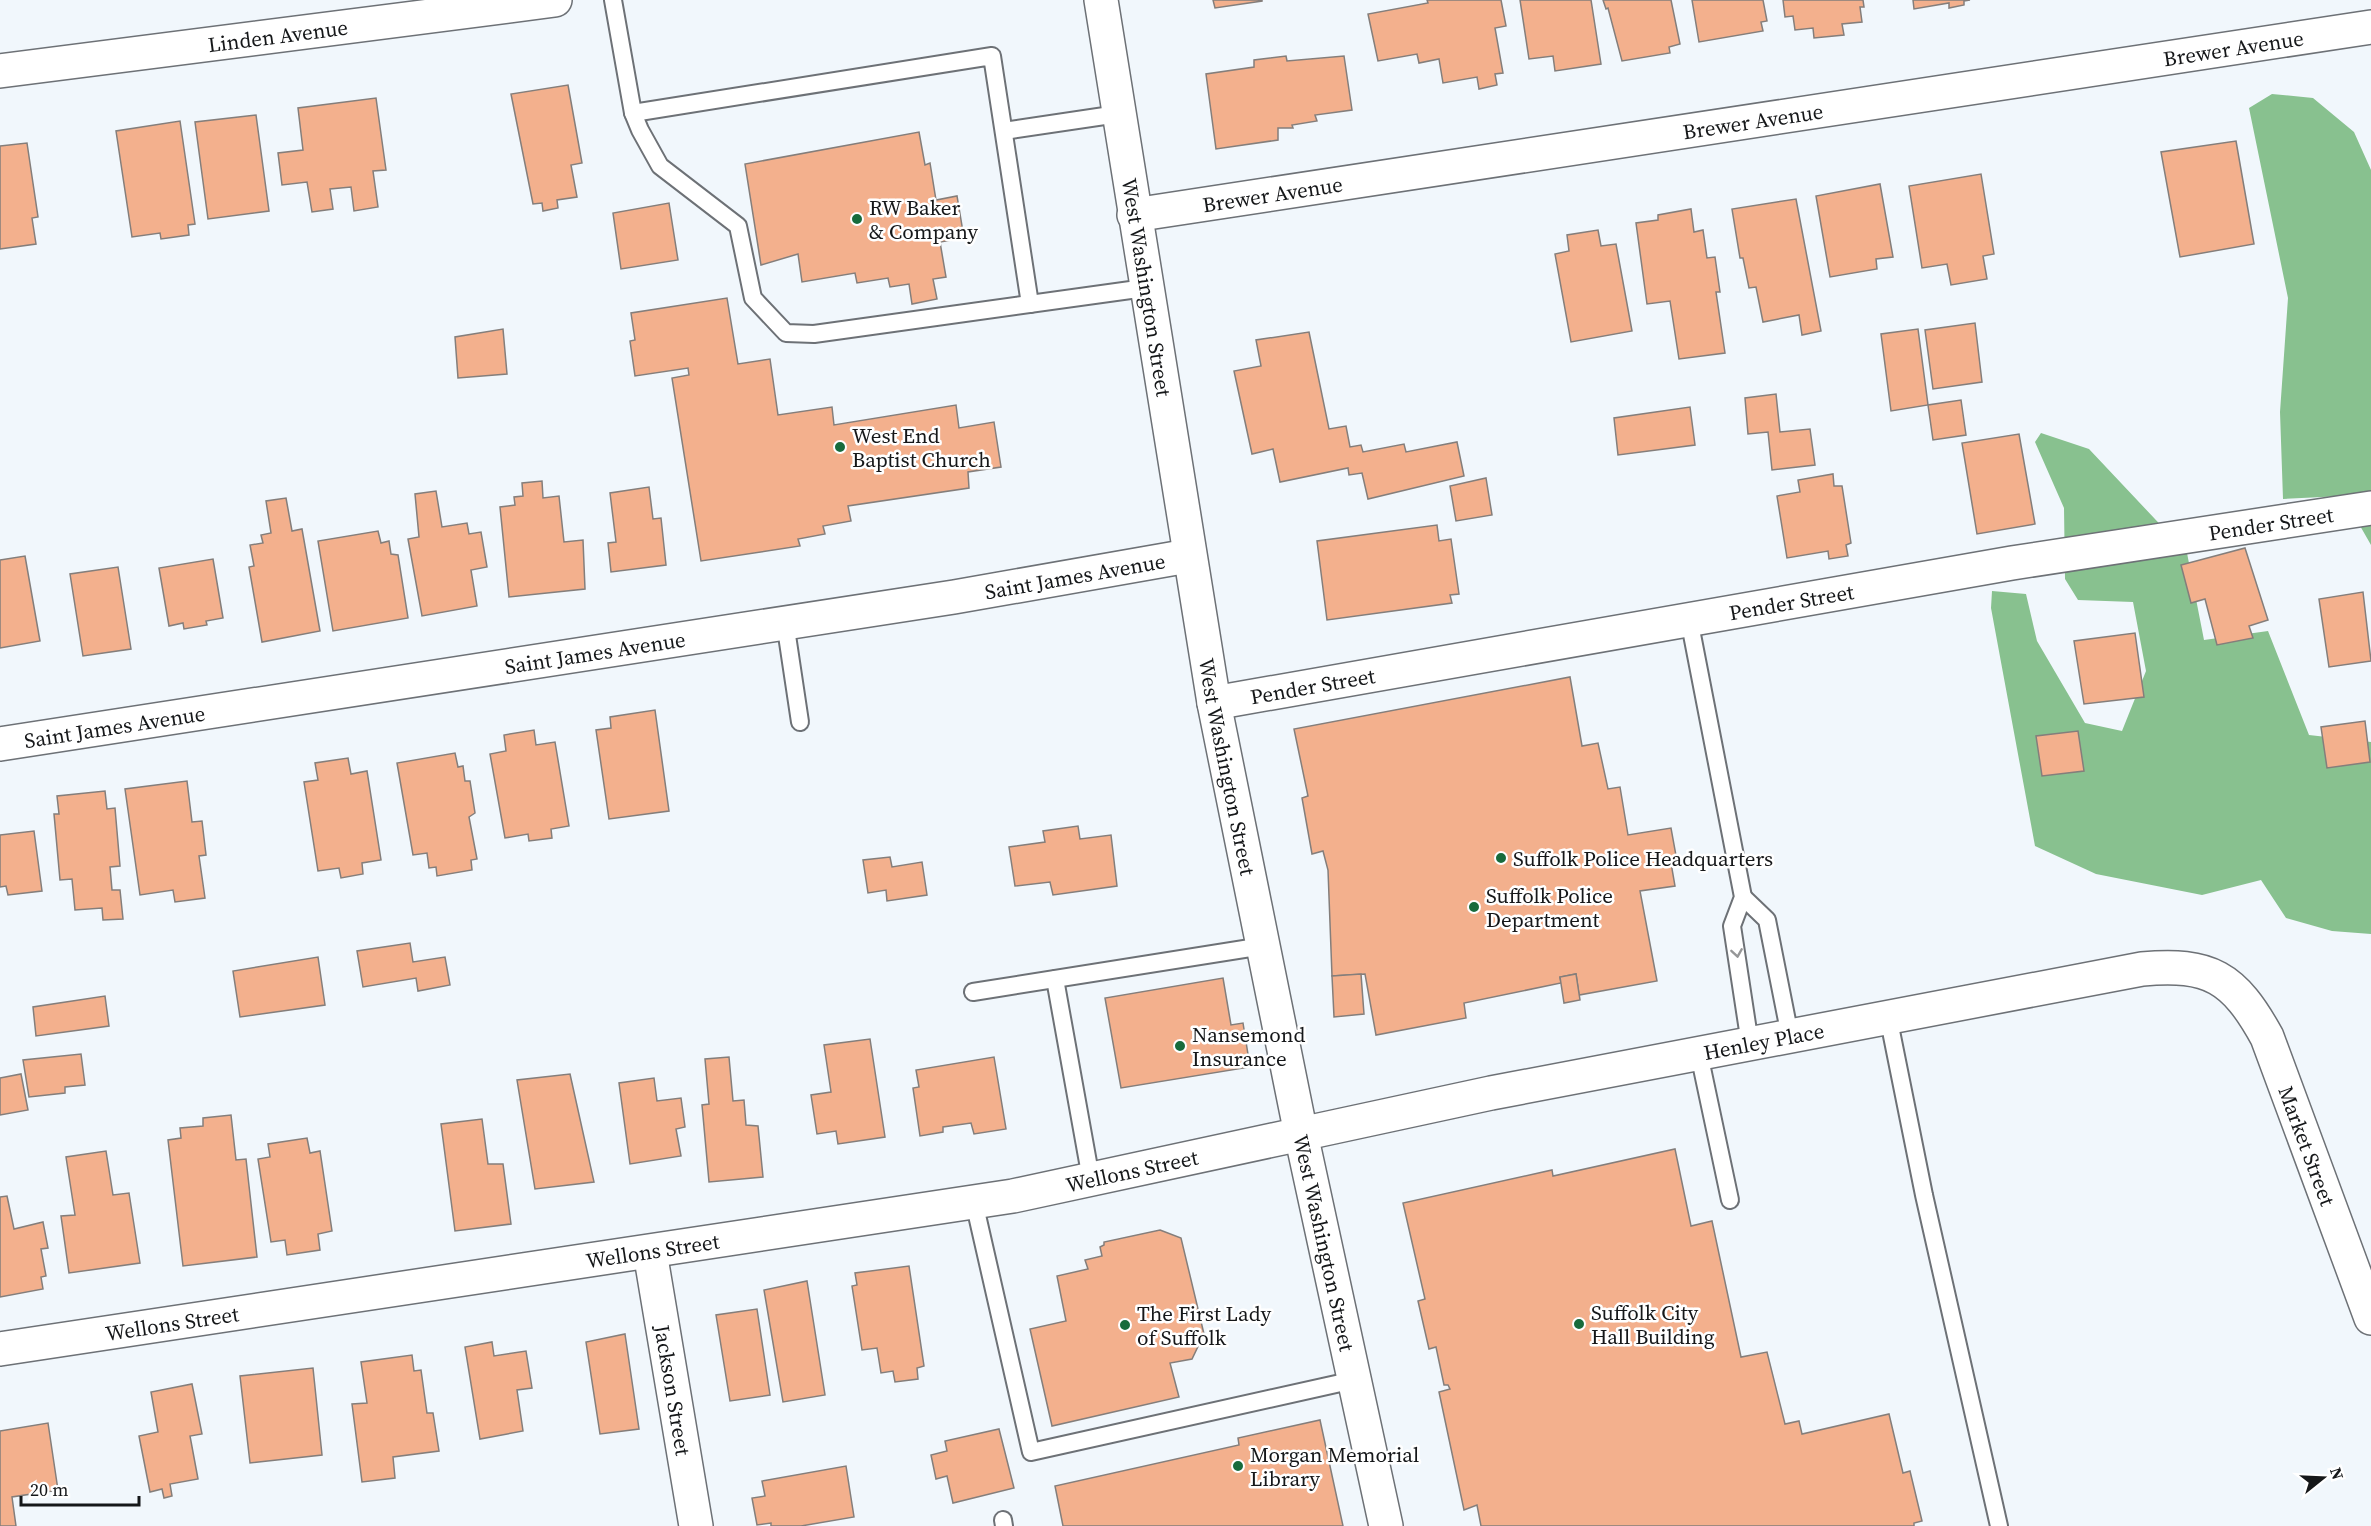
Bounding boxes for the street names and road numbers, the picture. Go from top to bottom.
street label: Linden Avenue [206,12,349,59]
street label: Brewer Avenue [2161,23,2306,73]
street label: Brewer Avenue [1681,96,1825,146]
street label: Brewer Avenue [1200,169,1345,219]
street label: West Washington Street [1115,176,1179,399]
street label: Pender Street [2206,499,2336,547]
street label: Saint James Avenue [982,546,1167,606]
street label: Pender Street [1727,577,1856,627]
street label: Saint James Avenue [503,624,687,681]
street label: West Washington Street [1192,656,1263,878]
street label: Pender Street [1248,661,1377,711]
street label: Saint James Avenue [22,698,207,755]
street label: Henley Place [1701,1015,1826,1067]
street label: Market Street [2272,1082,2343,1210]
street label: West Washington Street [1287,1132,1362,1354]
street label: Wellons Street [1063,1142,1201,1199]
street label: Wellons Street [584,1226,721,1275]
street label: Wellons Street [103,1299,241,1347]
street label: Jackson Street [648,1322,698,1458]

